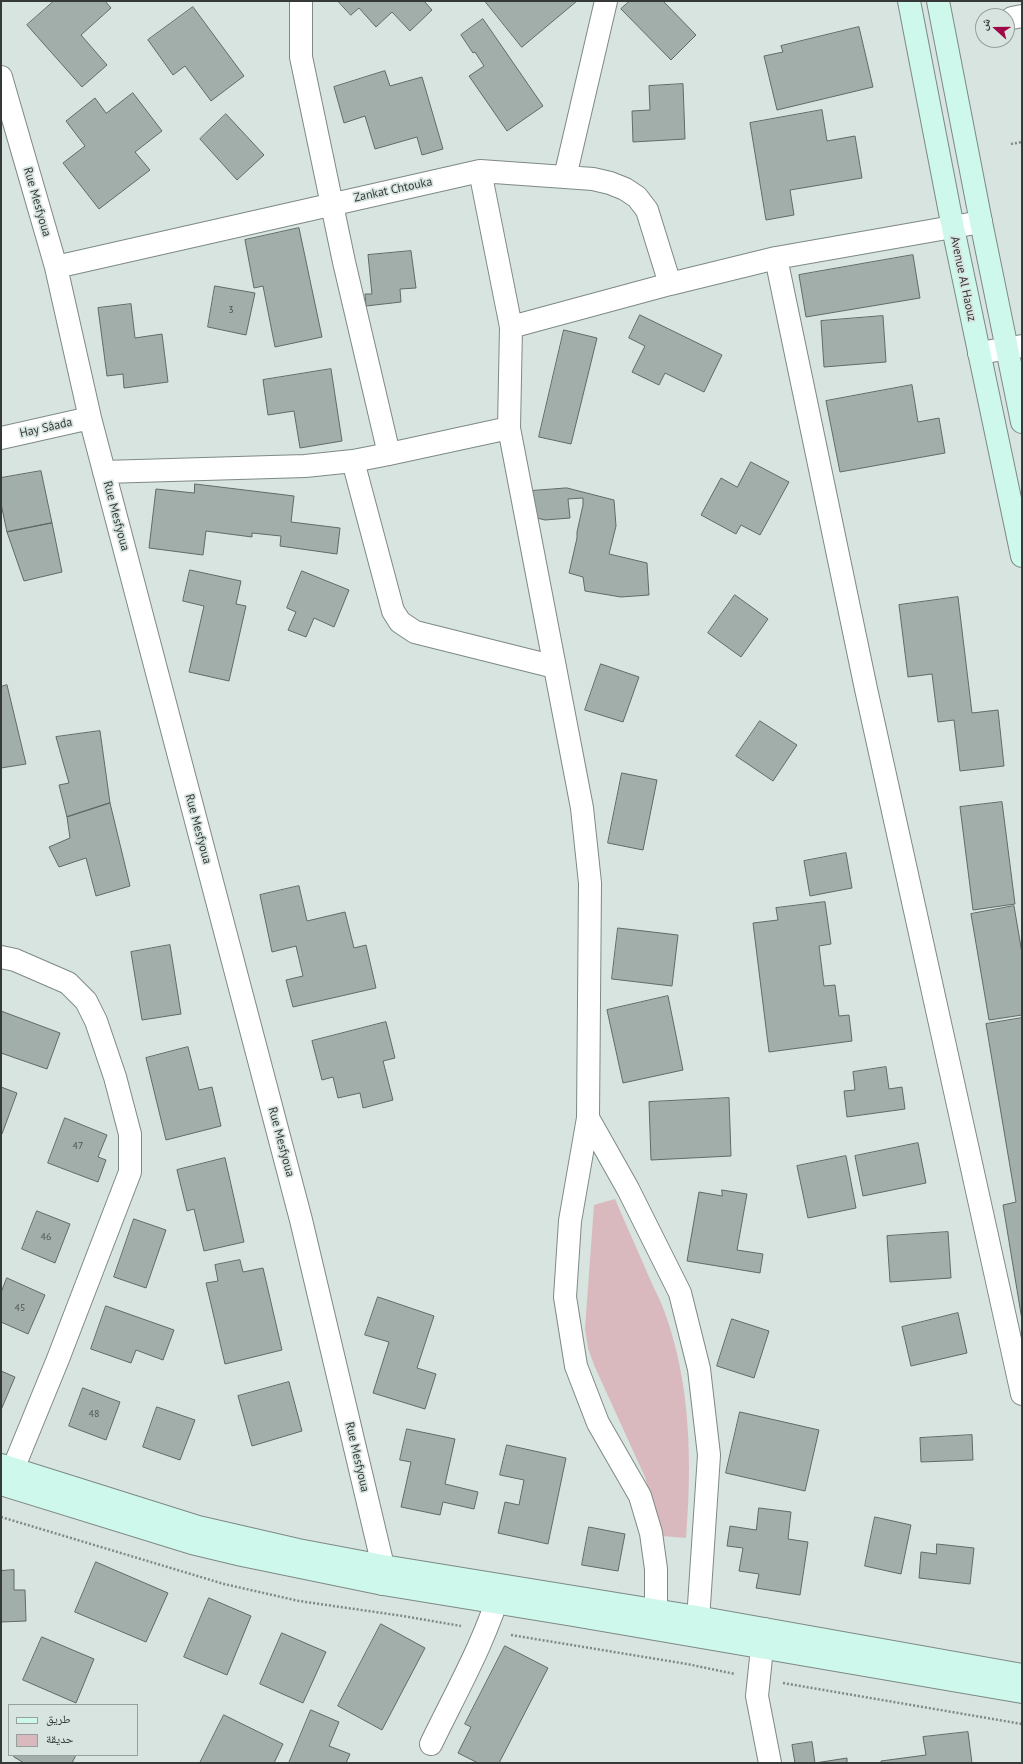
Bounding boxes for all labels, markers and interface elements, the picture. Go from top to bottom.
north arrow [975,8,1015,48]
text: ش [976,16,993,32]
street label: Rue Mesfyoua [20,166,54,238]
street label: Zankat Chtouka [353,175,433,205]
street label: Avenue Al Haouz [947,235,979,323]
house number: 3 [228,304,234,316]
street label: Hay Sâada [18,415,74,441]
street label: Rue Mesfyoua [100,480,132,552]
street label: Rue Mesfyoua [182,793,214,865]
street label: Rue Mesfyoua [265,1106,297,1178]
house number: 47 [73,1140,83,1152]
house number: 46 [41,1231,51,1243]
house number: 45 [15,1302,25,1314]
house number: 48 [89,1408,99,1420]
street label: Rue Mesfyoua [342,1421,372,1493]
legend [8,1704,138,1756]
text: طريق [46,1711,71,1726]
text: حديقة [46,1731,74,1746]

